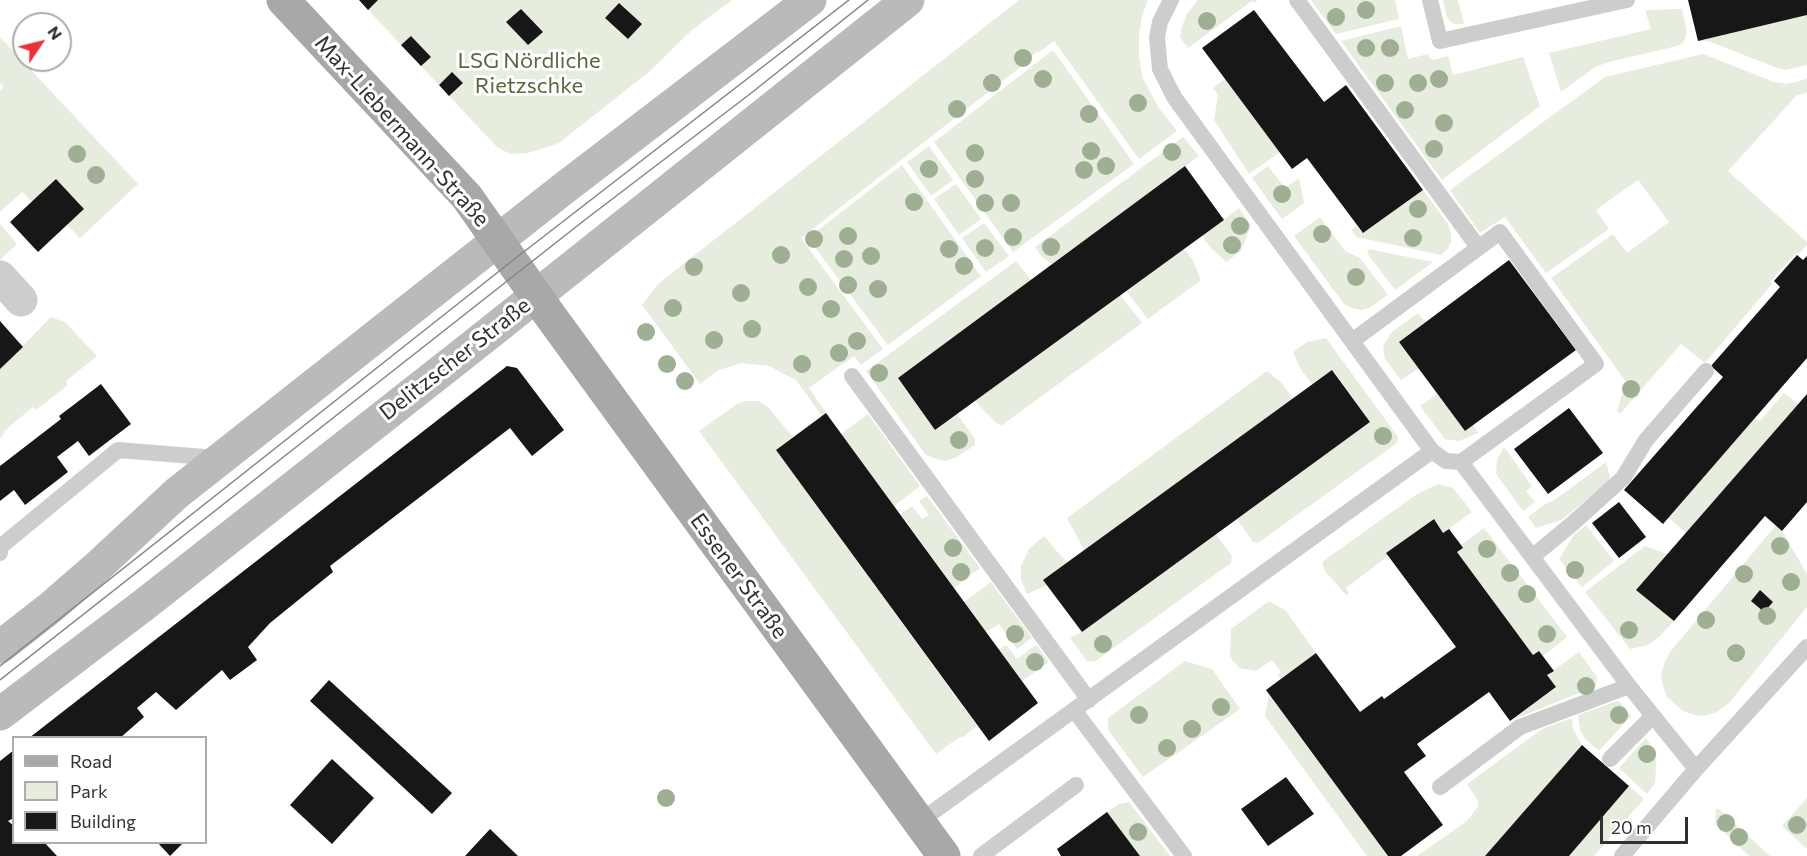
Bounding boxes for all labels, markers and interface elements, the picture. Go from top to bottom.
north arrow [12,12,72,72]
text: N [44,22,67,43]
street label: Max-Liebermann-Straße [309,30,495,232]
park label: LSG Nördliche Rietzschke [457,48,601,100]
street label: Delitzscher Straße [374,292,536,426]
street label: Essener Straße [685,508,793,644]
legend [12,736,207,844]
text: Road [70,750,112,772]
text: Park [70,780,108,802]
scale bar [1603,805,1692,843]
text: Building [70,810,136,832]
text: 20 m [1611,816,1652,838]

